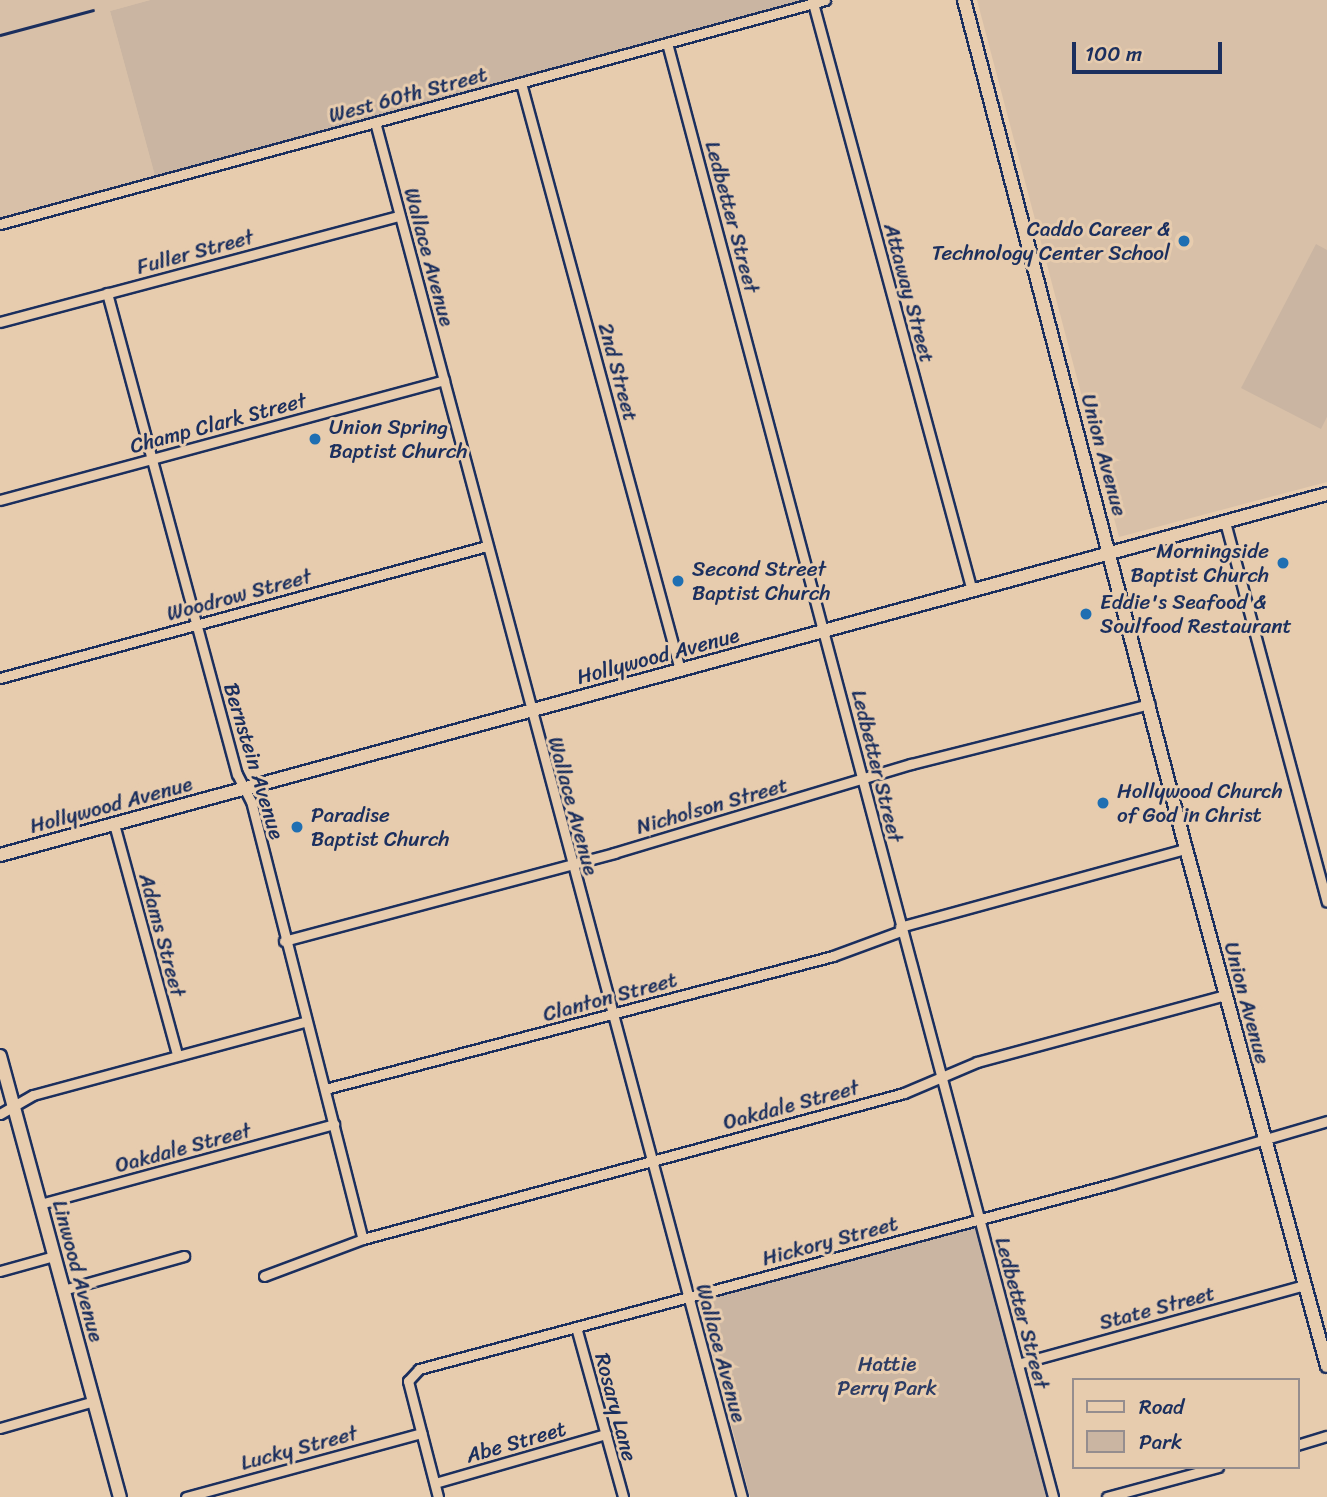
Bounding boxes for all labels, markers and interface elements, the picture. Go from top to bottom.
scale bar [1075,28,1226,72]
text: 100 m [1085,35,1142,73]
street label: West 60th Street [326,62,490,128]
street label: Ledbetter Street [700,138,764,296]
street label: Wallace Avenue [398,185,460,329]
place label: Caddo Career & Technology Center School [931,216,1170,266]
street label: Attaway Street [878,220,940,366]
street label: Fuller Street [134,224,256,280]
marker: Caddo Career & Technology Center School [1176,233,1192,249]
street label: 2nd Street [593,320,643,424]
street label: Champ Clark Street [126,387,310,459]
street label: Union Avenue [1076,391,1132,519]
place label: Union Spring Baptist Church [329,414,468,464]
marker: Union Spring Baptist Church [307,431,323,447]
place label: Morningside Baptist Church [1130,538,1269,588]
marker: Morningside Baptist Church [1275,555,1291,571]
place label: Second Street Baptist Church [692,556,831,606]
street label: Woodrow Street [164,564,314,626]
marker: Second Street Baptist Church [670,573,686,589]
place label: Eddie's Seafood & Soulfood Restaurant [1100,589,1292,639]
marker: Eddie's Seafood & Soulfood Restaurant [1078,606,1094,622]
street label: Hollywood Avenue [574,622,742,690]
street label: Bernstein Avenue [218,680,290,842]
street label: Ledbetter Street [846,687,908,845]
street label: Wallace Avenue [542,734,604,878]
street label: Hollywood Avenue [27,771,195,839]
street label: Nicholson Street [633,772,791,840]
place label: Hollywood Church of God in Christ [1117,778,1283,828]
marker: Hollywood Church of God in Christ [1095,795,1111,811]
place label: Paradise Baptist Church [311,802,450,852]
marker: Paradise Baptist Church [289,819,305,835]
street label: Adams Street [133,871,191,999]
street label: Union Avenue [1219,939,1275,1067]
street label: Clanton Street [540,967,680,1027]
street label: Oakdale Street [720,1075,862,1135]
street label: Oakdale Street [112,1118,254,1178]
street label: Linwood Avenue [47,1197,109,1345]
street label: Hickory Street [760,1211,900,1271]
street label: Ledbetter Street [990,1234,1054,1392]
street label: State Street [1096,1280,1218,1336]
street label: Wallace Avenue [690,1281,752,1425]
street label: Rosary Lane [589,1350,643,1464]
park label: Hattie Perry Park [837,1351,937,1401]
legend [1072,1378,1299,1469]
text: Road [1139,1388,1184,1426]
street label: Abe Street [463,1416,569,1468]
street label: Lucky Street [238,1420,360,1476]
text: Park [1139,1423,1182,1461]

